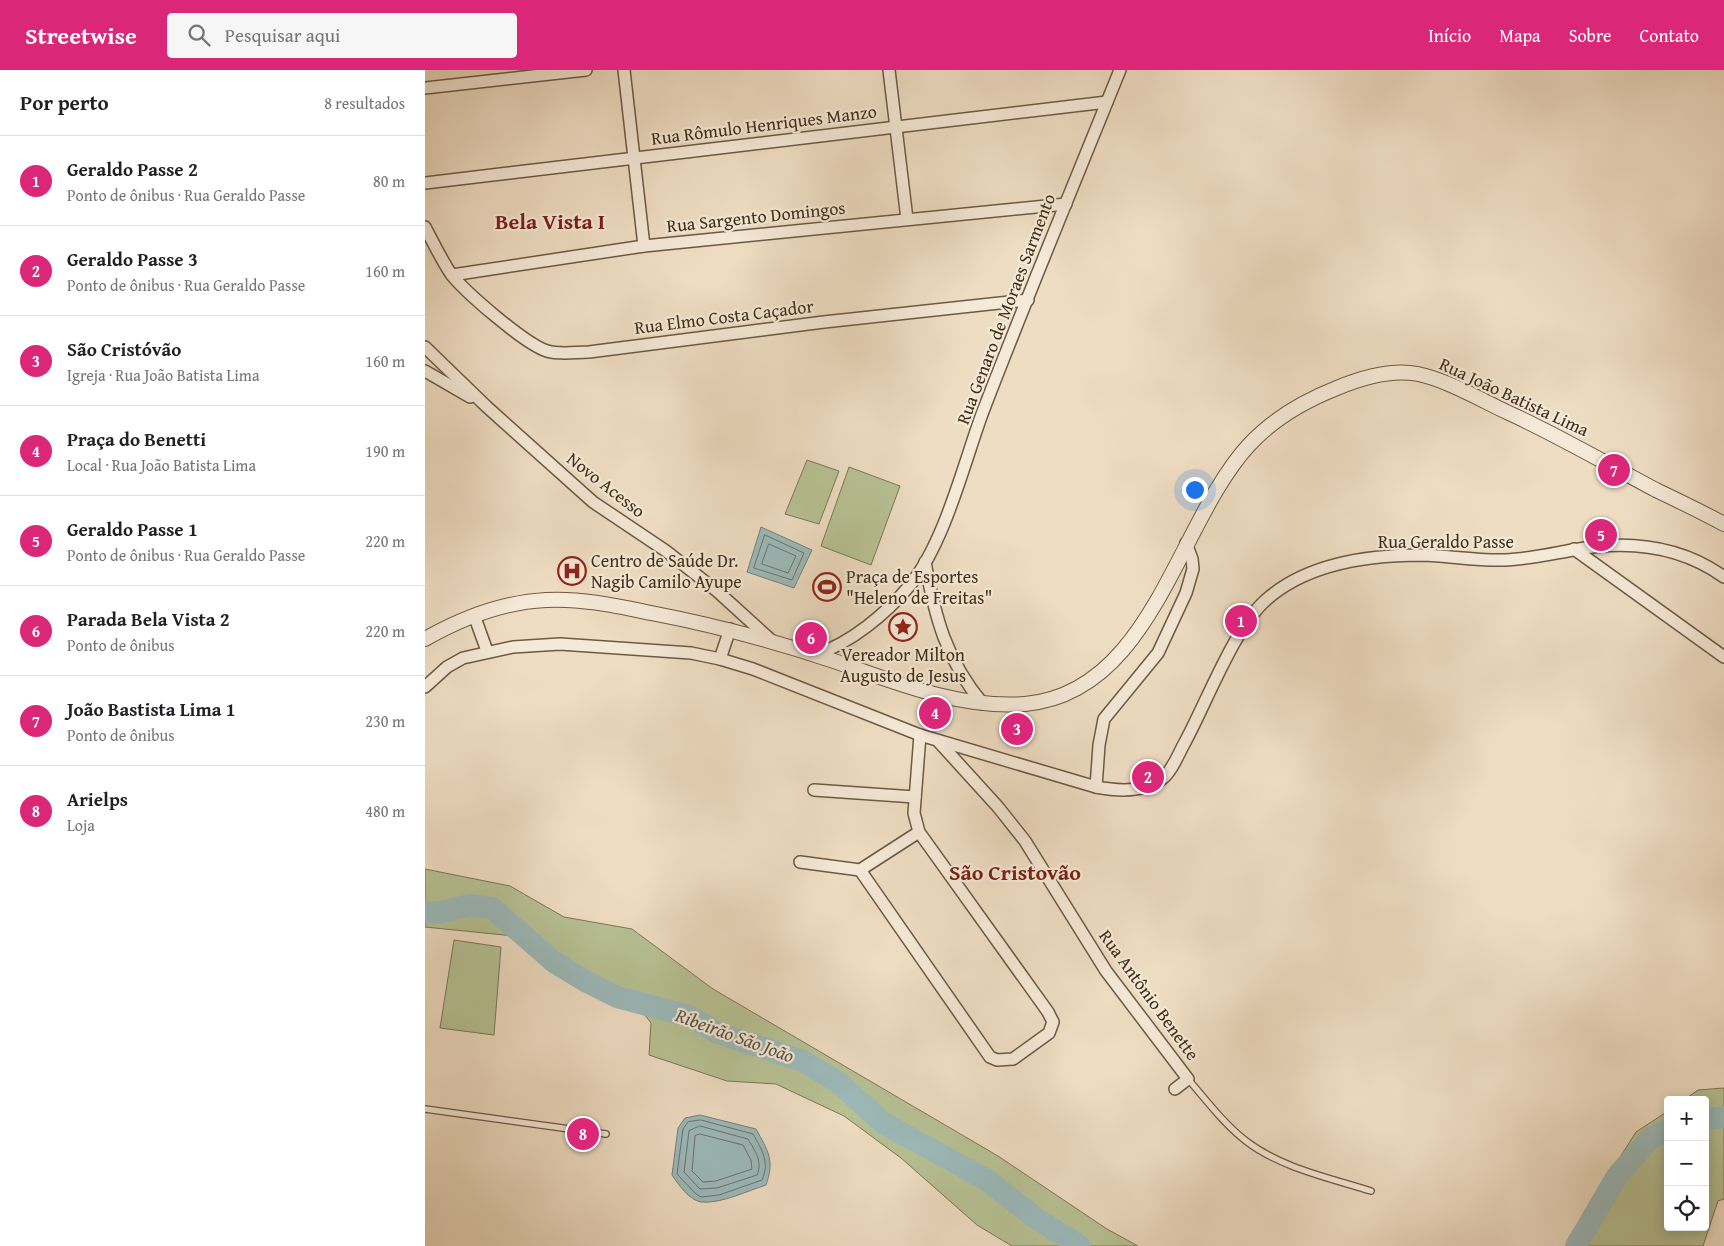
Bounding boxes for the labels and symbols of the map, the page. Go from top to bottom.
street label: Rua Rômulo Henriques Manzo [650,97,878,152]
street label: Rua Genaro de Moraes Sarmento [949,189,1062,428]
street label: Rua Sargento Domingos [665,194,847,239]
district label: Bela Vista I [495,205,605,237]
street label: Rua Elmo Costa Caçador [633,292,816,341]
street label: Rua João Batista Lima [1435,350,1594,443]
street label: Novo Acesso [561,445,651,524]
pin: 7 [1598,451,1630,489]
your location [1182,477,1208,503]
pin: 5 [1585,516,1617,554]
street label: Rua Geraldo Passe [1378,528,1514,555]
place label: Centro de Saúde Dr. Nagib Camilo Ayupe [591,547,742,595]
hospital icon: Centro de Saúde Dr. Nagib Camilo Ayupe [557,556,587,586]
place label: Praça de Esportes "Heleno de Freitas" [846,563,992,611]
sports icon: Praça de Esportes "Heleno de Freitas" [812,572,842,602]
pin: 1 [1225,602,1257,640]
place icon: Vereador Milton Augusto de Jesus [888,612,918,642]
pin: 6 [795,619,827,657]
place label: Vereador Milton Augusto de Jesus [840,641,966,689]
pin: 4 [919,694,951,732]
pin: 3 [1001,710,1033,748]
pin: 2 [1132,758,1164,796]
district label: São Cristovão [949,856,1081,888]
street label: Rua Antônio Benette [1093,924,1206,1066]
water label: Ribeirão São João [671,1000,798,1069]
pin: 8 [567,1115,599,1153]

